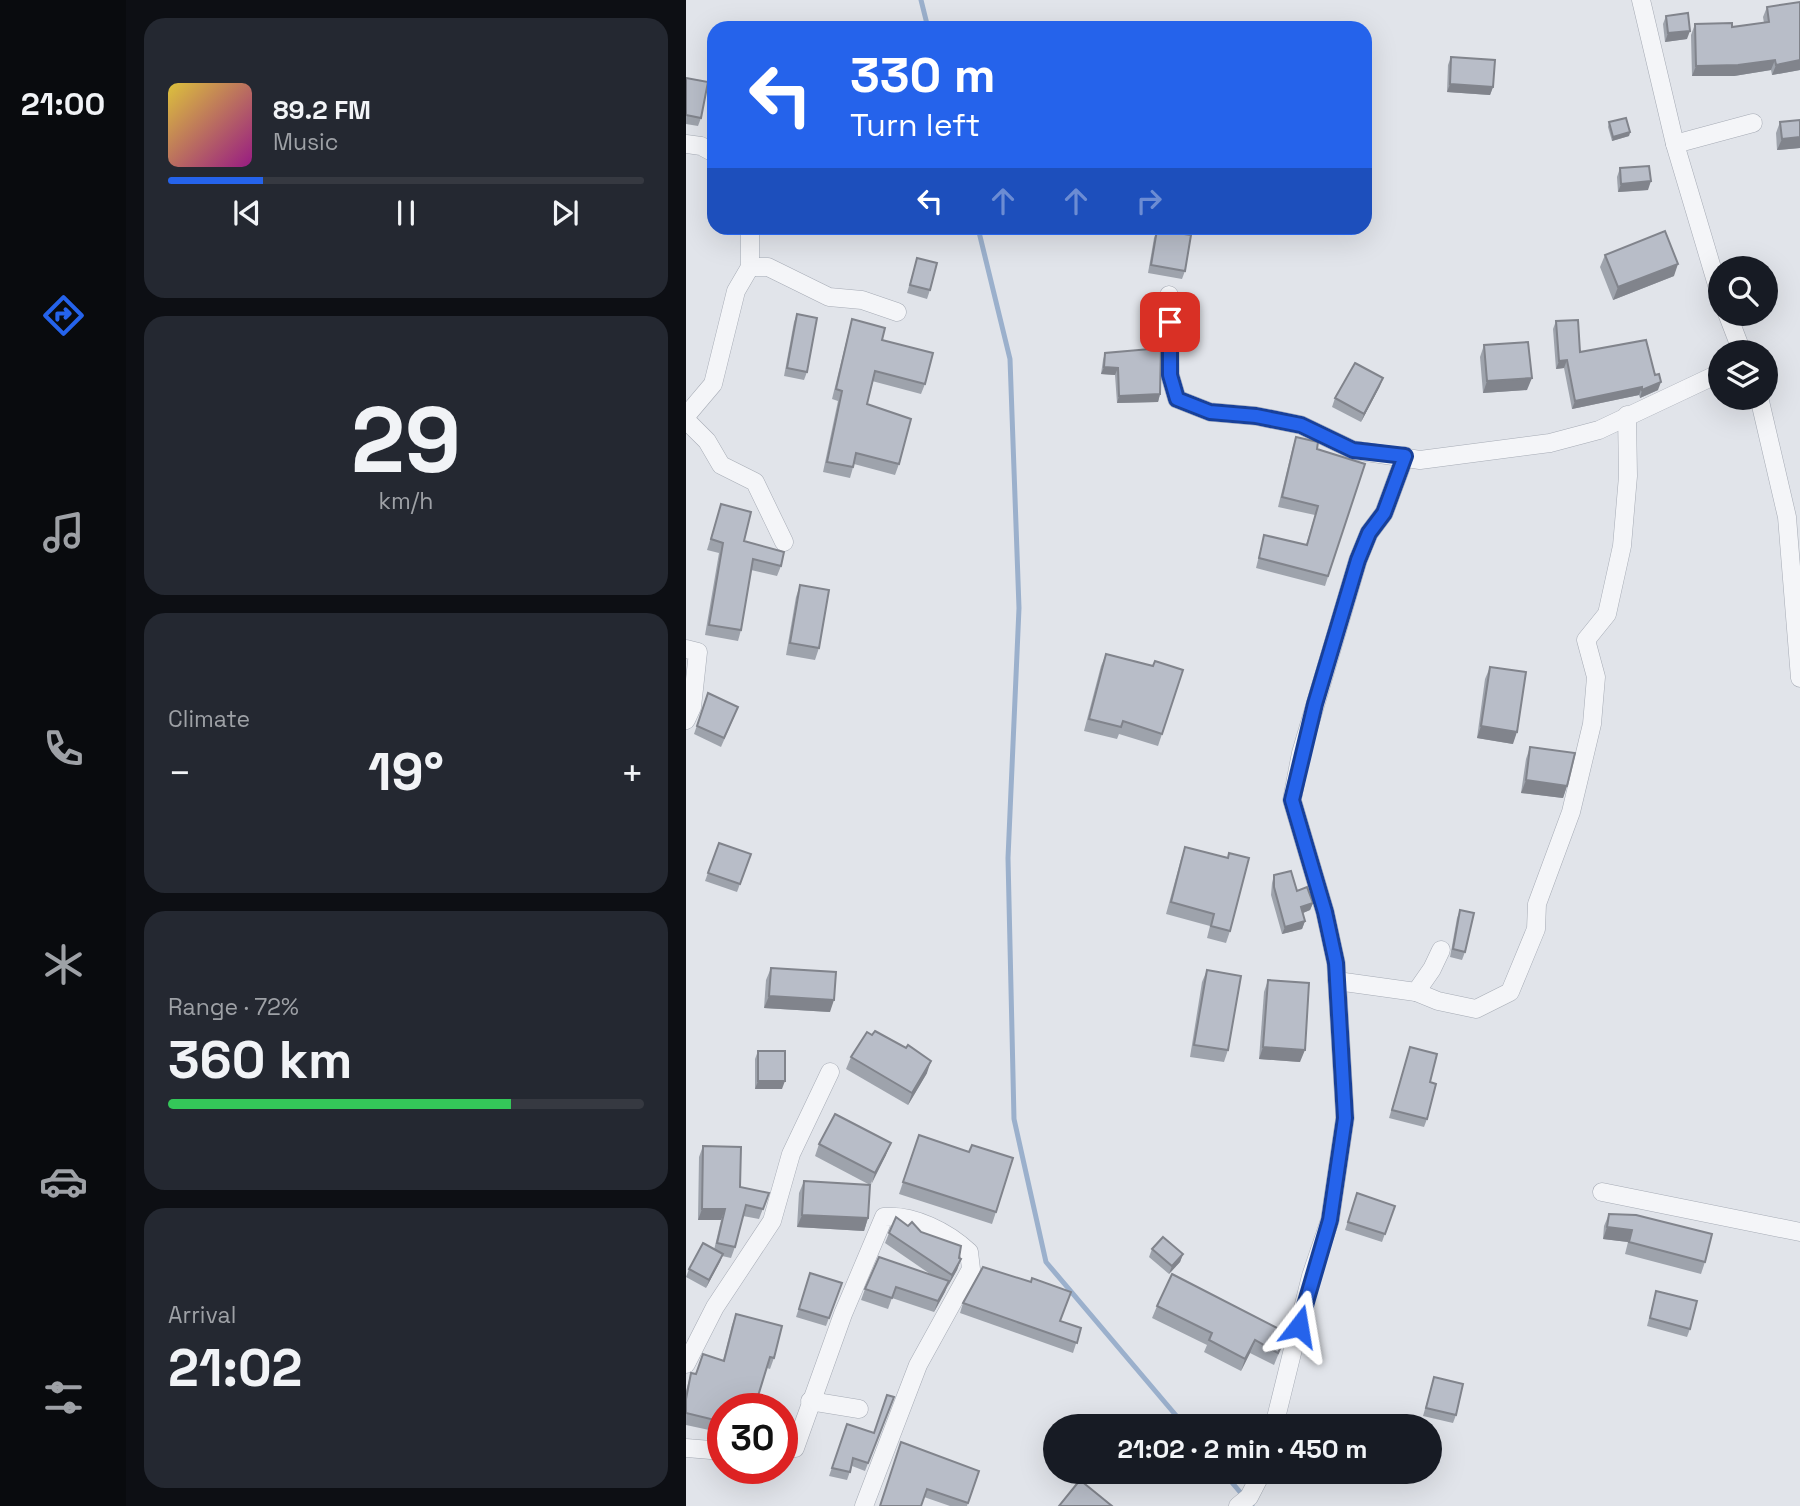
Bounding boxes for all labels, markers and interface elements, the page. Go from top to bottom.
text: 330 m [850,44,996,106]
icon: left [735,49,826,140]
text: 21:00 [21,84,105,124]
text: 89.2 FM [273,93,371,127]
text: Turn left [850,105,980,145]
text: Music [273,127,338,157]
icon: left [911,182,949,220]
icon: ahead [984,182,1022,220]
icon: ahead [1057,182,1095,220]
icon: right [1130,182,1168,220]
icon: previous [228,194,266,232]
icon: pause [387,194,425,232]
icon: next [546,194,584,232]
map controls [1708,256,1778,410]
button: search [1708,256,1778,326]
icon: directions [39,291,88,340]
pin [1140,292,1200,352]
icon: arrive [1151,303,1189,341]
button: layers [1708,340,1778,410]
text: 29 [351,382,461,499]
text: km/h [379,486,433,516]
icon: music [39,508,88,557]
text: Climate [168,704,250,734]
icon: phone [39,724,88,773]
text: 19° [368,739,444,805]
text: − [168,749,192,797]
text: + [620,749,644,797]
icon: climate [39,940,88,989]
text: Range · 72% [168,992,299,1022]
text: 360 km [168,1027,352,1093]
icon: car [39,1157,88,1206]
position arrow [1262,1289,1336,1363]
text: Arrival [168,1300,236,1330]
text: 21:02 [168,1335,302,1401]
icon: filters [39,1373,88,1422]
speed limit sign: 30 [707,1393,798,1484]
text: 21:02 · 2 min · 450 m [1118,1432,1367,1466]

